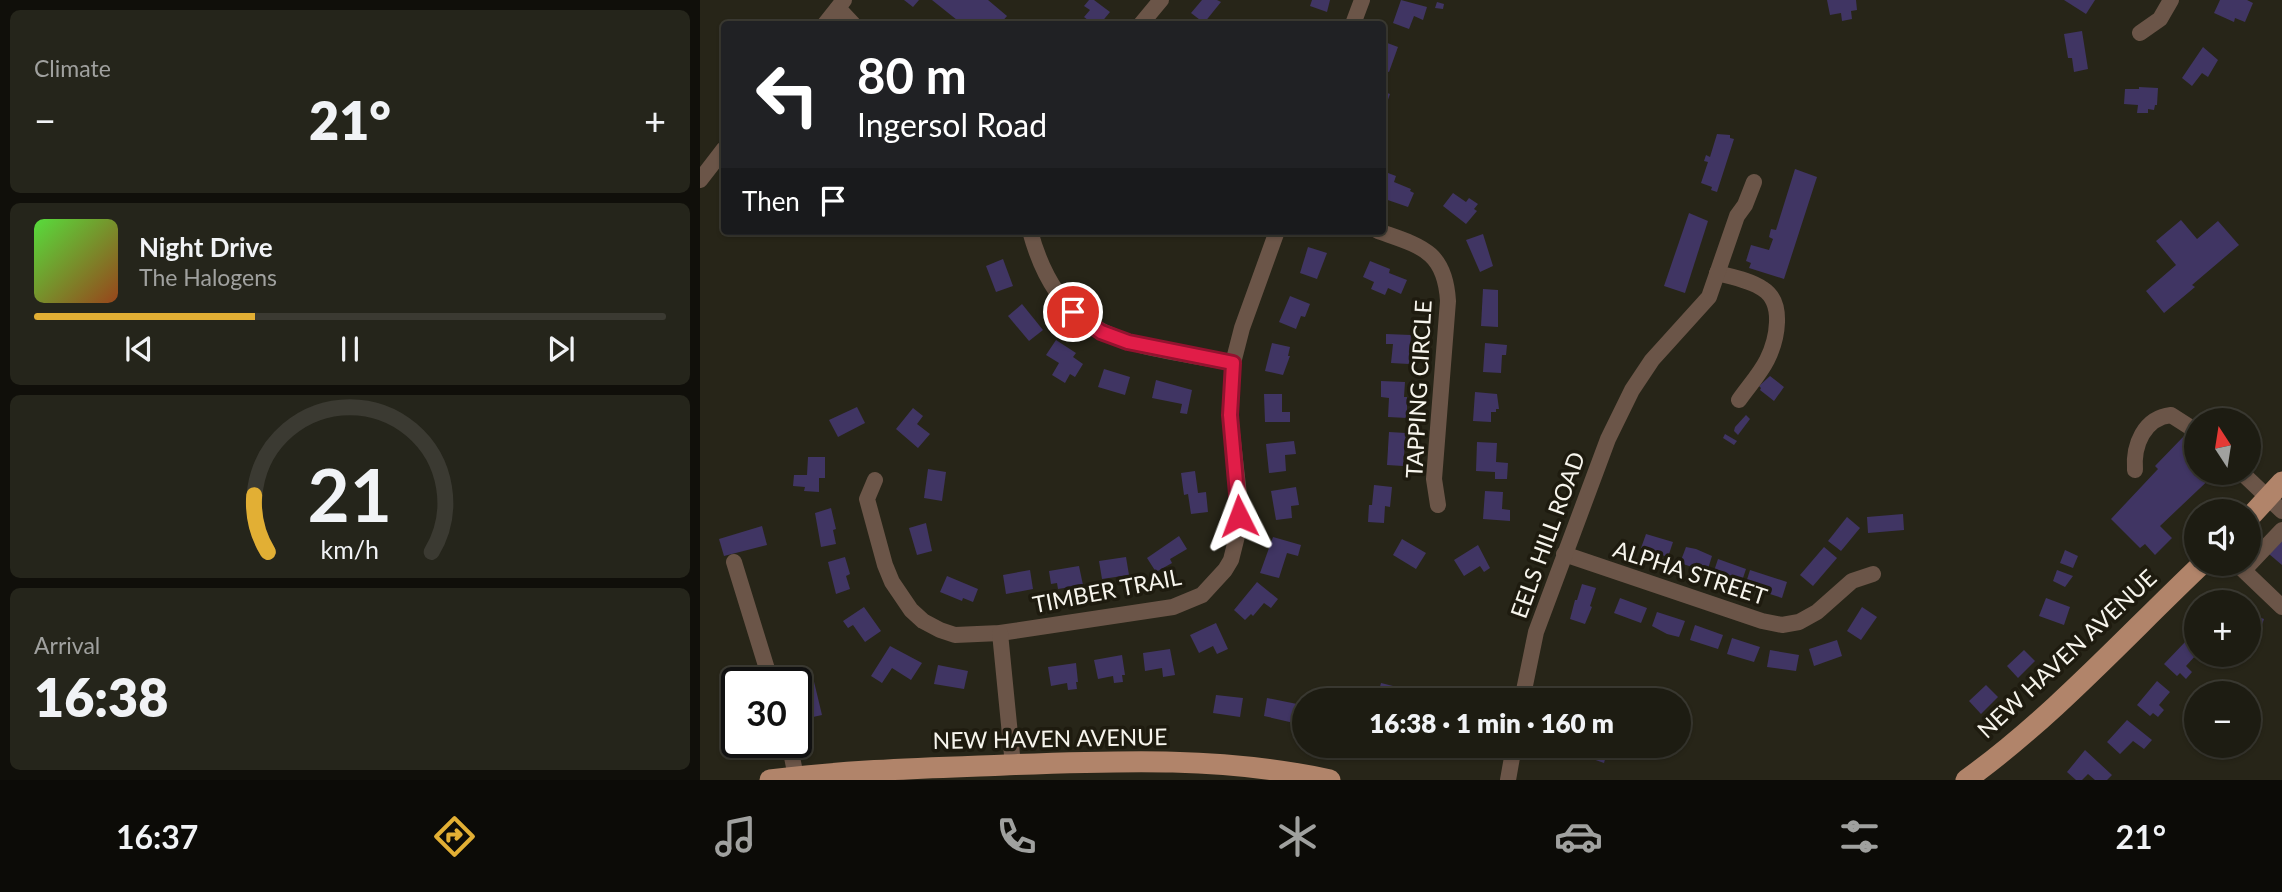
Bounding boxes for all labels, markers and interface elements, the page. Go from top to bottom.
text: 80 m [857,46,967,104]
icon: left [742,49,833,140]
text: Climate [34,54,111,82]
text: 21° [309,89,391,151]
text: − [34,97,56,143]
text: + [644,97,666,143]
text: Ingersol Road [857,105,1047,144]
icon: arrive [814,182,852,220]
text: Then [742,185,800,217]
text: Night Drive [139,231,273,263]
text: The Halogens [139,263,277,291]
pin [1043,282,1103,342]
icon: arrive [1054,293,1092,331]
street label: TAPPING CIRCLE [1399,299,1437,479]
icon: previous [120,330,158,368]
icon: pause [331,330,369,368]
icon: next [542,330,580,368]
north arrow [2184,408,2261,485]
map controls [2184,408,2261,758]
street label: EELS HILL ROAD [1504,448,1590,622]
text: 21 [308,451,392,539]
position arrow [1202,479,1276,553]
button: sound [2184,499,2261,576]
text: km/h [321,534,379,564]
street label: ALPHA STREET [1610,534,1771,610]
street label: TIMBER TRAIL [1030,562,1184,618]
street label: NEW HAVEN AVENUE [1971,563,2162,744]
button: + [2184,590,2261,667]
text: Arrival [34,631,100,659]
text: 16:38 [34,666,168,728]
speed limit sign: 30 [721,667,812,758]
button: − [2184,681,2261,758]
text: 16:38 · 1 min · 160 m [1369,707,1614,739]
street label: NEW HAVEN AVENUE [932,722,1168,754]
icon: directions [430,812,479,861]
icon: music [711,812,760,861]
icon: phone [992,812,1041,861]
icon: climate [1273,812,1322,861]
icon: car [1554,812,1603,861]
icon: filters [1835,812,1884,861]
text: 16:37 [116,817,198,856]
text: 21° [2116,817,2166,856]

